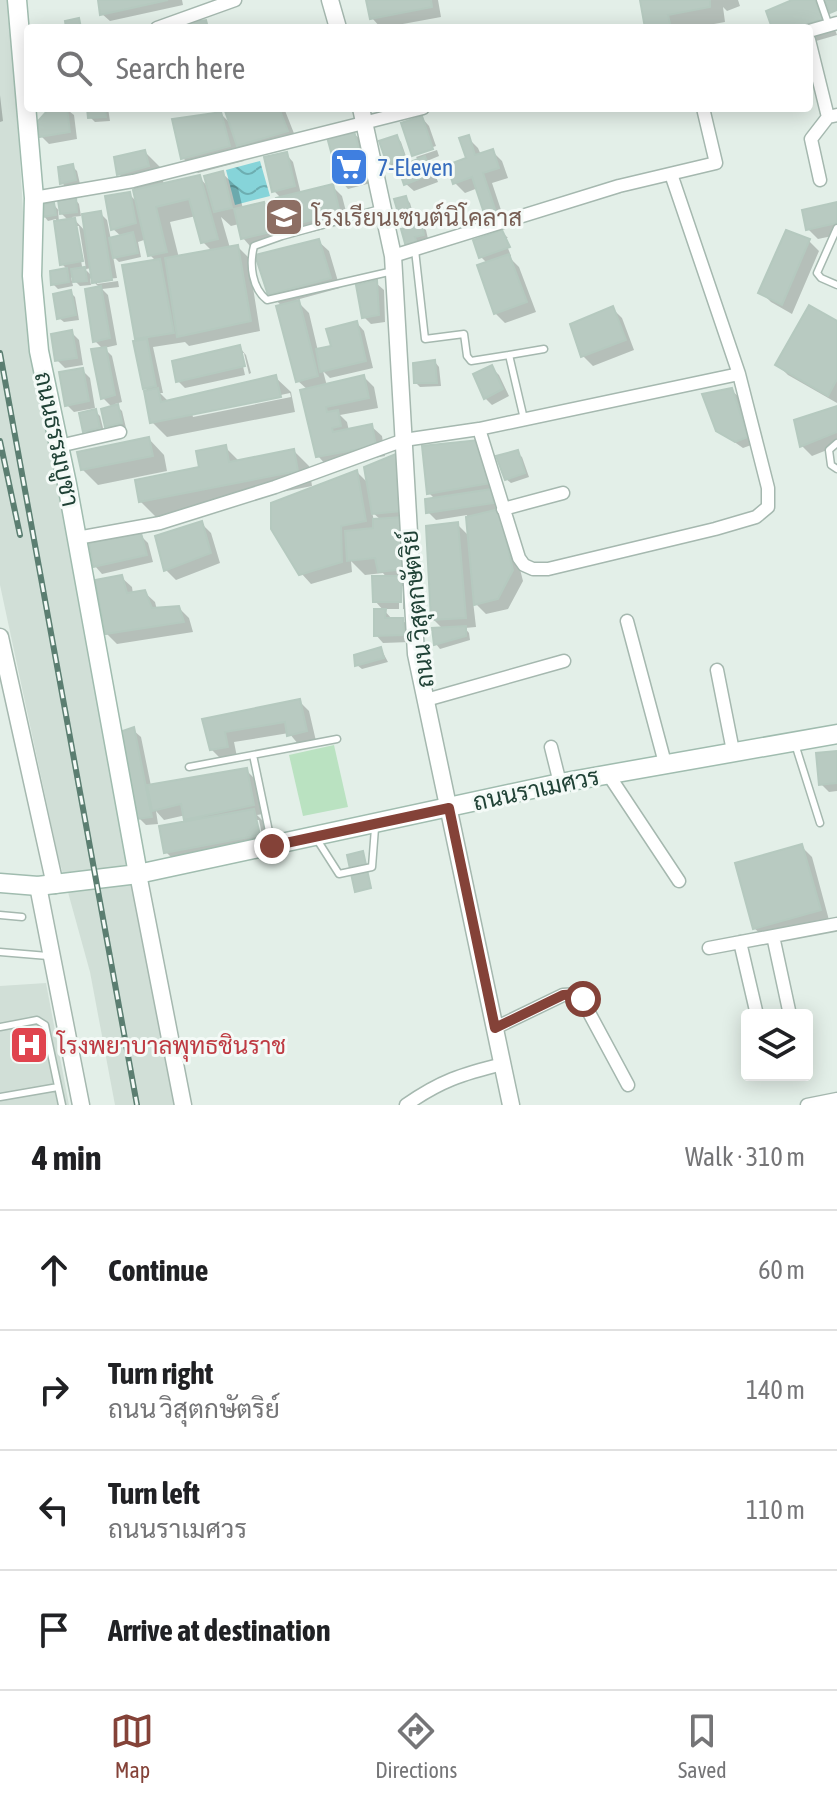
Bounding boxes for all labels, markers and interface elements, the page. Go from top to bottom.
search box [24,24,813,112]
icon: search [52,46,96,90]
text: Search here [116,51,245,85]
supermarket icon: 7-Eleven [328,146,370,188]
place label: 7-Eleven [377,154,453,181]
school or university icon: โรงเรียนเซนต์นิโคลาส [263,196,305,238]
place label: โรงเรียนเซนต์นิโคลาส [310,202,522,231]
street label: ถนนธรรมบูชา [26,369,84,510]
street label: ถนน วิสุตกษัตริย์ [393,528,442,689]
street label: ถนนราเมศวร [470,762,602,816]
route end [254,828,290,864]
route start [565,981,601,1017]
map controls [741,1009,813,1081]
button: layers [741,1009,813,1081]
hospital icon: โรงพยาบาลพุทธชินราช [8,1024,50,1066]
place label: โรงพยาบาลพุทธชินราช [55,1030,286,1062]
text: 4 min [32,1138,101,1177]
text: Walk · 310 m [685,1142,805,1172]
icon: ahead [32,1248,76,1292]
text: Continue [108,1253,208,1287]
text: 60 m [758,1255,805,1285]
text: Turn right [108,1356,214,1390]
icon: right [32,1368,76,1412]
text: 140 m [746,1375,805,1405]
text: ถนน วิสุตกษัตริย์ [108,1394,280,1424]
text: Turn left [108,1476,200,1510]
icon: left [32,1488,76,1532]
text: 110 m [746,1495,805,1525]
text: ถนนราเมศวร [108,1514,247,1544]
icon: arrive [32,1608,76,1652]
text: Arrive at destination [108,1613,330,1647]
tab: Map [110,1709,154,1783]
tab: Directions [375,1709,457,1783]
tab: Saved [678,1709,727,1783]

